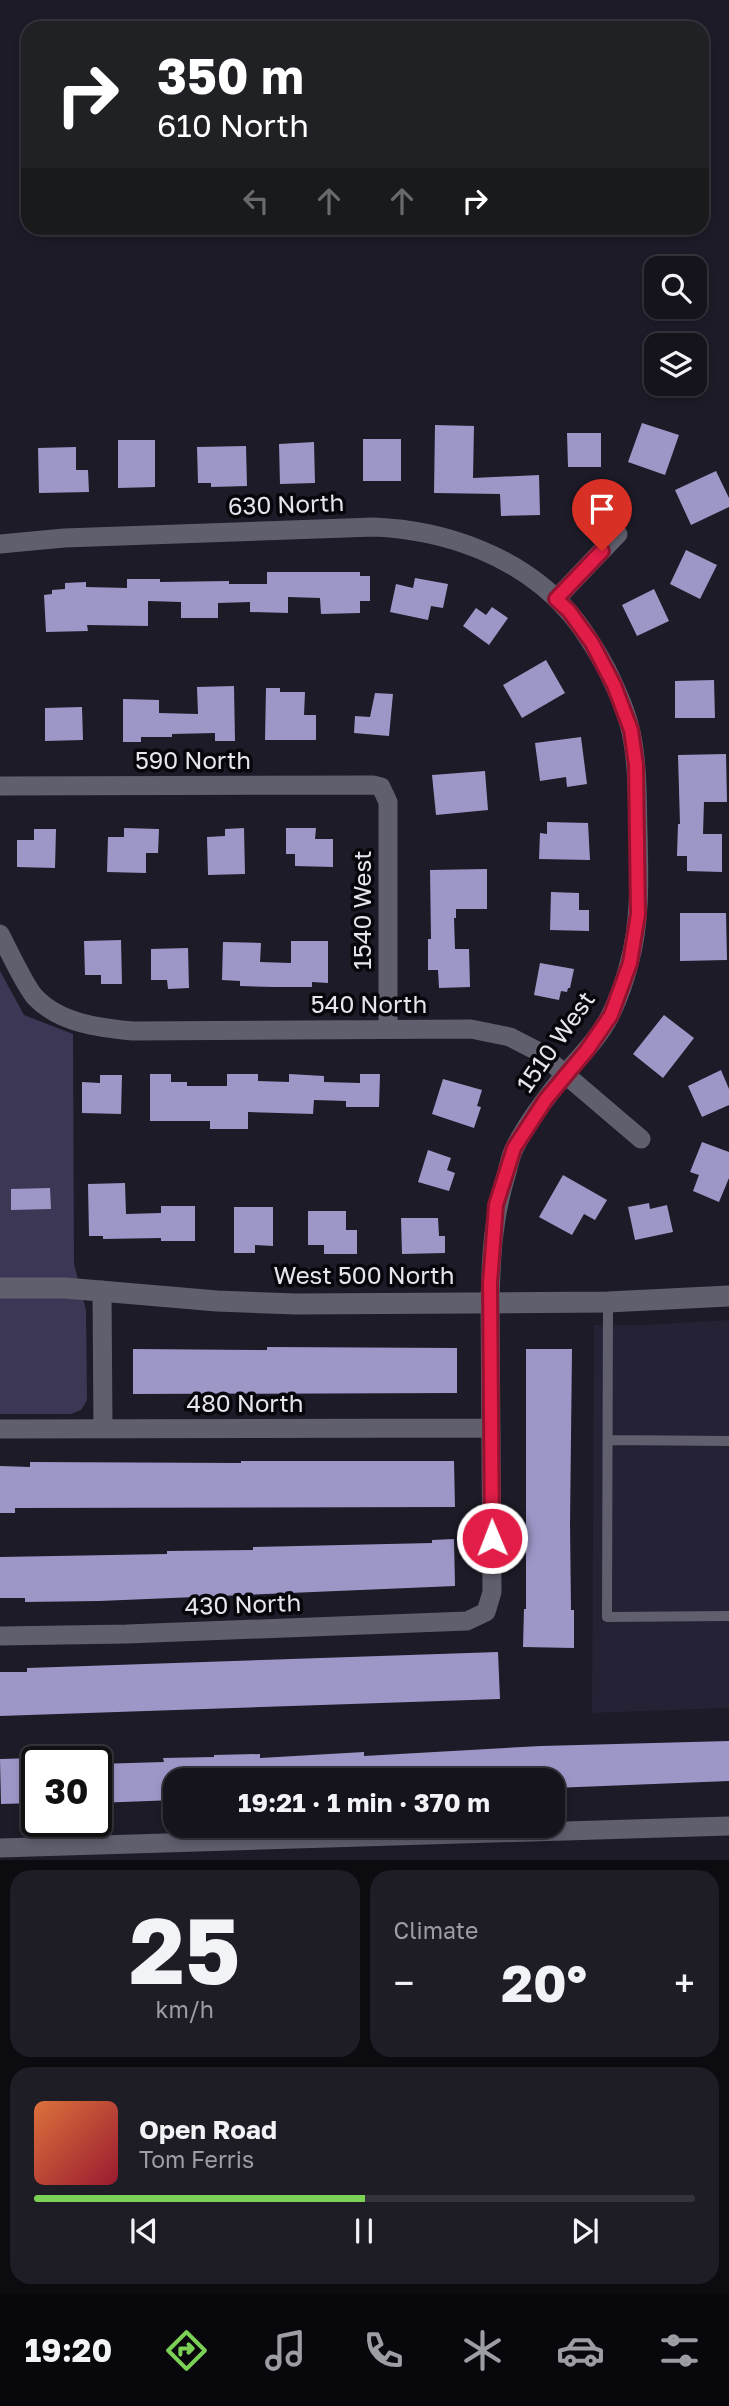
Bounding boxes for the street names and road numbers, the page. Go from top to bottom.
street label: 630 North [227,487,345,520]
street label: 590 North [135,745,251,774]
street label: 1540 West [347,850,376,970]
street label: 1510 West [510,985,600,1097]
street label: 540 North [311,989,427,1018]
street label: West 500 North [274,1260,454,1289]
street label: 480 North [187,1388,304,1417]
street label: 430 North [184,1587,302,1620]

